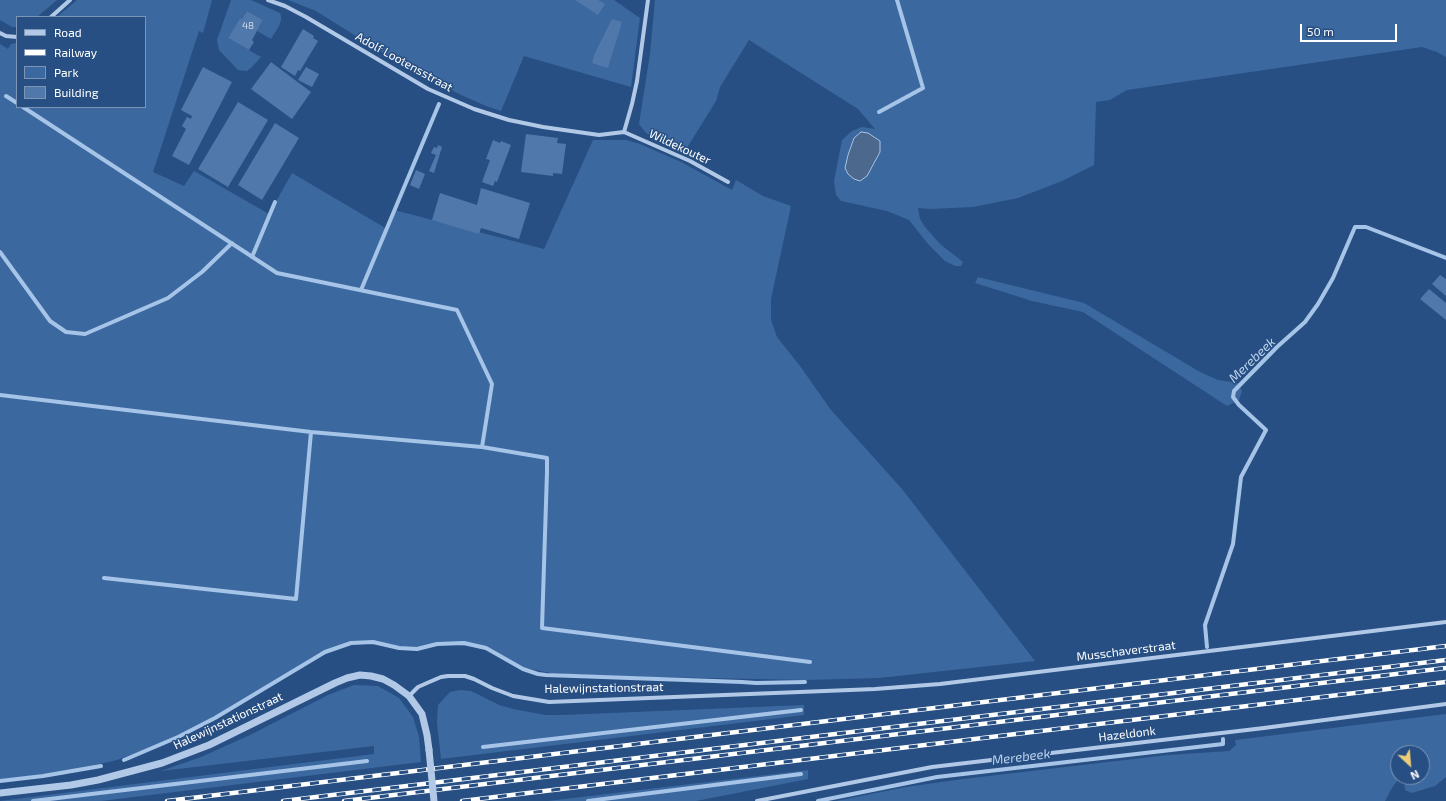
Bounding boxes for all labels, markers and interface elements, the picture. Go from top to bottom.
legend [16,16,146,108]
scale bar [1302,16,1399,42]
house number: 48 [242,20,254,32]
text: 50 m [1307,24,1334,38]
text: Road [54,25,82,39]
street label: Adolf Lootensstraat [353,29,455,95]
text: Railway [54,45,97,59]
text: Park [54,65,79,79]
text: Building [54,85,98,99]
street label: Wildekouter [647,126,713,168]
water label: Merebeek [1226,334,1278,386]
street label: Musschaverstraat [1076,638,1176,664]
street label: Halewijnstationstraat [544,680,664,696]
street label: Halewijnstationstraat [171,689,285,753]
street label: Hazeldonk [1098,723,1156,745]
north arrow [1390,745,1430,785]
water label: Merebeek [991,746,1051,768]
text: N [1409,768,1421,783]

